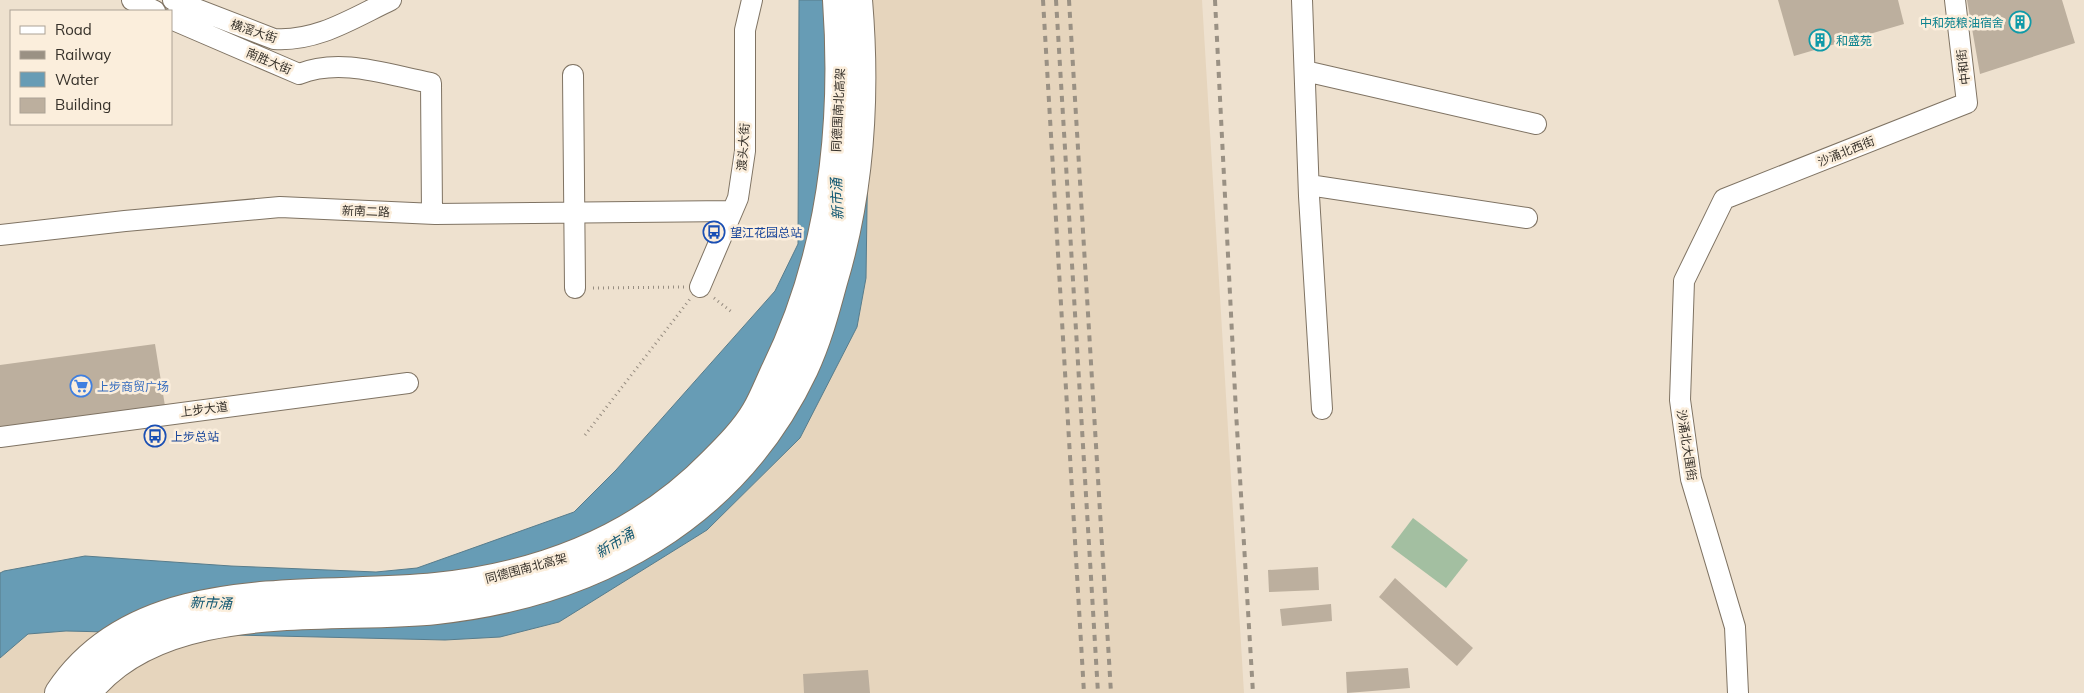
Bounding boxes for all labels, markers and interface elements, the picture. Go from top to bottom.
legend [10,10,172,125]
building icon: 中和苑粮油宿舍 [2008,10,2032,34]
place label: 中和苑粮油宿舍 [1920,15,2004,30]
street label: 横滘大街 [229,16,279,46]
text: Road [55,20,92,39]
building icon: 和盛苑 [1808,28,1832,52]
place label: 和盛苑 [1836,33,1872,48]
text: Railway [55,45,111,64]
street label: 南胜大街 [244,45,294,77]
street label: 中和街 [1953,48,1973,86]
street label: 同德围南北高架 [828,68,848,152]
text: Water [55,70,99,89]
text: Building [55,95,111,114]
street label: 渡头大街 [734,123,752,171]
street label: 沙涌北西街 [1815,133,1877,169]
water label: 新市涌 [827,176,847,220]
street label: 新南二路 [342,203,390,219]
bus stop icon: 望江花园总站 [702,220,726,244]
place label: 望江花园总站 [730,225,802,240]
supermarket icon: 上步商贸广场 [69,374,93,398]
place label: 上步商贸广场 [97,379,169,394]
street label: 上步大道 [179,399,229,419]
street label: 沙涌北大围街 [1674,408,1700,482]
bus stop icon: 上步总站 [143,424,167,448]
place label: 上步总站 [171,429,219,444]
water label: 新市涌 [592,523,639,562]
street label: 同德围南北高架 [483,550,569,586]
water label: 新市涌 [190,593,234,613]

